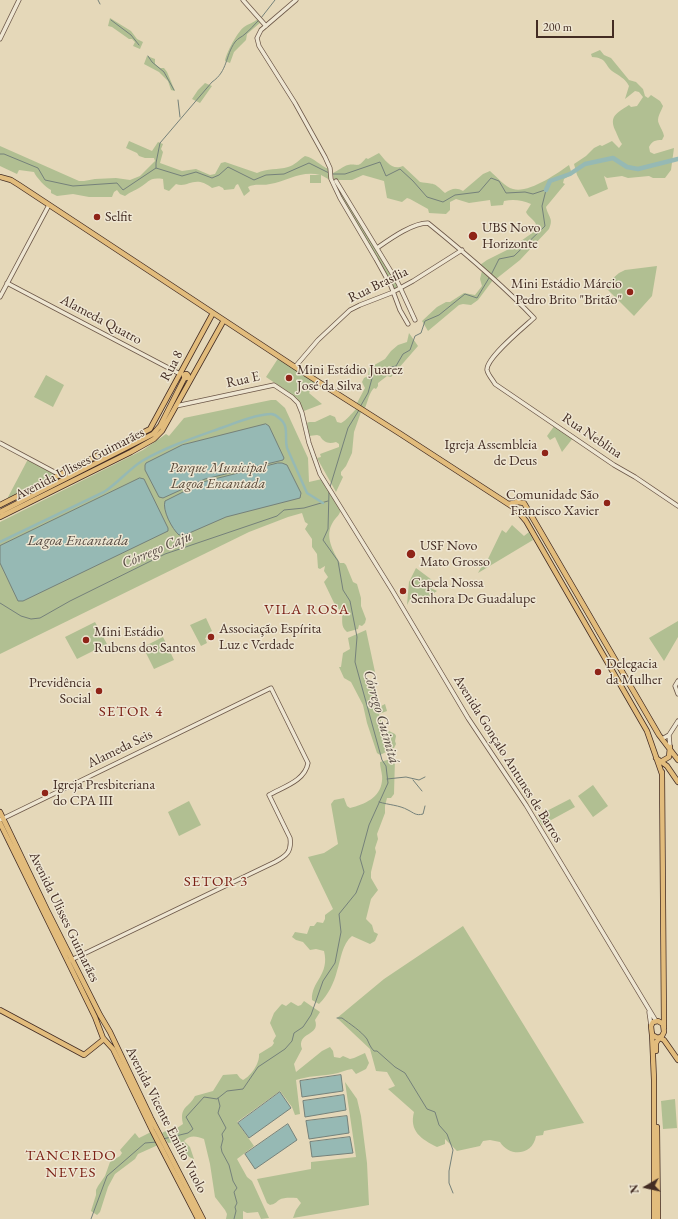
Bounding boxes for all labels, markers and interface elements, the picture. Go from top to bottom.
scale bar [538,12,616,38]
text: 200 m [543,19,572,35]
place label: Selfit [105,209,132,225]
marker: Selfit [92,212,102,222]
place label: UBS Novo Horizonte [482,220,540,252]
marker: UBS Novo Horizonte [467,230,479,242]
street label: Rua Brasília [345,263,411,307]
place label: Mini Estádio Márcio Pedro Brito "Britão" [511,276,622,308]
marker: Mini Estádio Márcio Pedro Brito "Britão" [625,287,635,297]
street label: Alameda Quatro [57,291,145,349]
street label: Rua 8 [157,348,187,384]
place label: Mini Estádio Juarez José da Silva [297,362,402,394]
street label: Rua E [225,368,261,392]
marker: Mini Estádio Juarez José da Silva [284,373,294,383]
street label: Rua Neblina [559,410,625,462]
street label: Avenida Ulisses Guimarães [13,424,147,504]
place label: Igreja Assembleia de Deus [445,437,537,470]
marker: Igreja Assembleia de Deus [540,448,550,458]
park label: Parque Municipal Lagoa Encantada [169,460,267,492]
place label: Comunidade São Francisco Xavier [506,487,599,520]
marker: Comunidade São Francisco Xavier [602,498,612,508]
water label: Córrego Caju [119,527,195,573]
water label: Lagoa Encantada [27,532,129,550]
place label: USF Novo Mato Grosso [420,538,490,570]
marker: USF Novo Mato Grosso [405,548,417,560]
place label: Capela Nossa Senhora De Guadalupe [411,575,536,608]
marker: Capela Nossa Senhora De Guadalupe [398,586,408,596]
district label: VILA ROSA [264,601,350,619]
place label: Associação Espírita Luz e Verdade [219,621,321,654]
place label: Mini Estádio Rubens dos Santos [94,624,195,656]
marker: Associação Espírita Luz e Verdade [206,632,216,642]
marker: Mini Estádio Rubens dos Santos [81,635,91,645]
place label: Delegacia da Mulher [606,656,662,688]
marker: Delegacia da Mulher [593,667,603,677]
water label: Córrego Guimitá [359,668,403,766]
street label: Avenida Gonçalo Antunes de Barros [449,672,567,846]
place label: Previdência Social [29,675,91,708]
marker: Previdência Social [94,686,104,696]
district label: SETOR 4 [99,703,163,721]
street label: Alameda Seis [85,726,155,772]
place label: Igreja Presbiteriana do CPA III [53,777,155,810]
marker: Igreja Presbiteriana do CPA III [40,788,50,798]
street label: Avenida Ulisses Guimarães [25,849,103,985]
district label: SETOR 3 [184,873,248,891]
street label: Avenida Vicente Emilio Vuolo [122,1044,210,1196]
district label: TANCREDO NEVES [25,1147,117,1182]
north arrow [626,1167,666,1207]
text: N [627,1183,642,1194]

